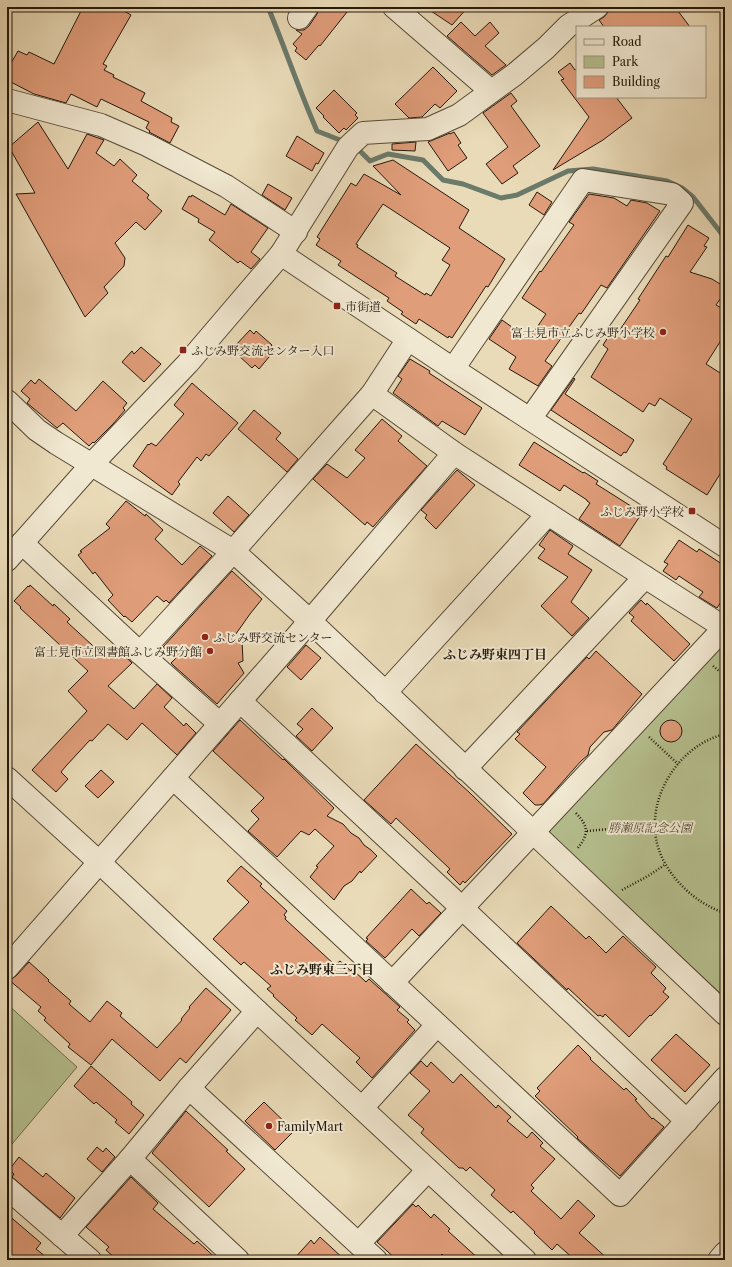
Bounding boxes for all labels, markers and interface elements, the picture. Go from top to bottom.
legend [576,26,706,98]
text: Road [612,34,642,49]
text: Park [612,54,639,69]
text: Building [612,74,660,89]
place label: 市街道 [345,299,381,314]
marker: 市街道 [332,301,342,311]
place label: 富士見市立ふじみ野小学校 [511,325,655,340]
marker: 富士見市立ふじみ野小学校 [658,327,668,337]
place label: ふじみ野交流センター入口 [191,343,335,358]
marker: ふじみ野交流センター入口 [178,345,188,355]
place label: ふじみ野小学校 [600,504,684,519]
marker: ふじみ野小学校 [687,506,697,516]
place label: ふじみ野交流センター [213,630,333,645]
marker: ふじみ野交流センター [200,632,210,642]
place label: 富士見市立図書館ふじみ野分館 [34,644,202,659]
marker: 富士見市立図書館ふじみ野分館 [205,646,215,656]
district label: ふじみ野東四丁目 [443,646,547,662]
park label: 勝瀬原記念公園 [608,820,694,835]
district label: ふじみ野東三丁目 [270,961,374,977]
place label: FamilyMart [277,1119,344,1134]
marker: FamilyMart [264,1121,274,1131]

